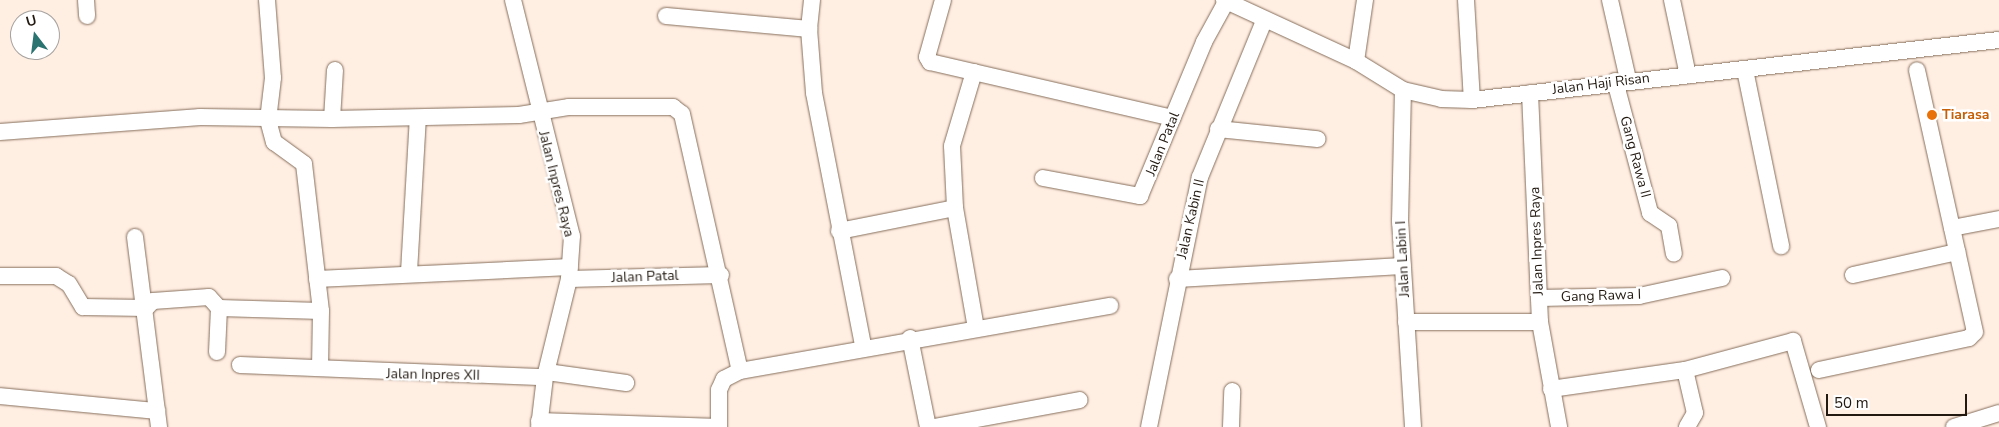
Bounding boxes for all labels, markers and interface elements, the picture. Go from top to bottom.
north arrow [10,10,60,60]
text: U [24,10,39,32]
street label: Jalan Haji Risan [1551,70,1651,98]
place label: Tiarasa [1942,107,1989,123]
marker: Tiarasa [1926,109,1938,121]
street label: Jalan Patal [1143,110,1183,178]
street label: Gang Rawa II [1616,114,1654,200]
street label: Jalan Inpres Raya [535,129,577,239]
street label: Jalan Kabin II [1174,177,1208,261]
street label: Jalan Inpres Raya [1527,186,1547,296]
street label: Jalan Labin I [1393,220,1413,298]
street label: Jalan Patal [611,267,679,287]
street label: Gang Rawa I [1561,286,1641,306]
street label: Jalan Inpres XII [386,366,480,384]
scale bar [1829,384,1970,416]
text: 50 m [1834,393,1869,413]

